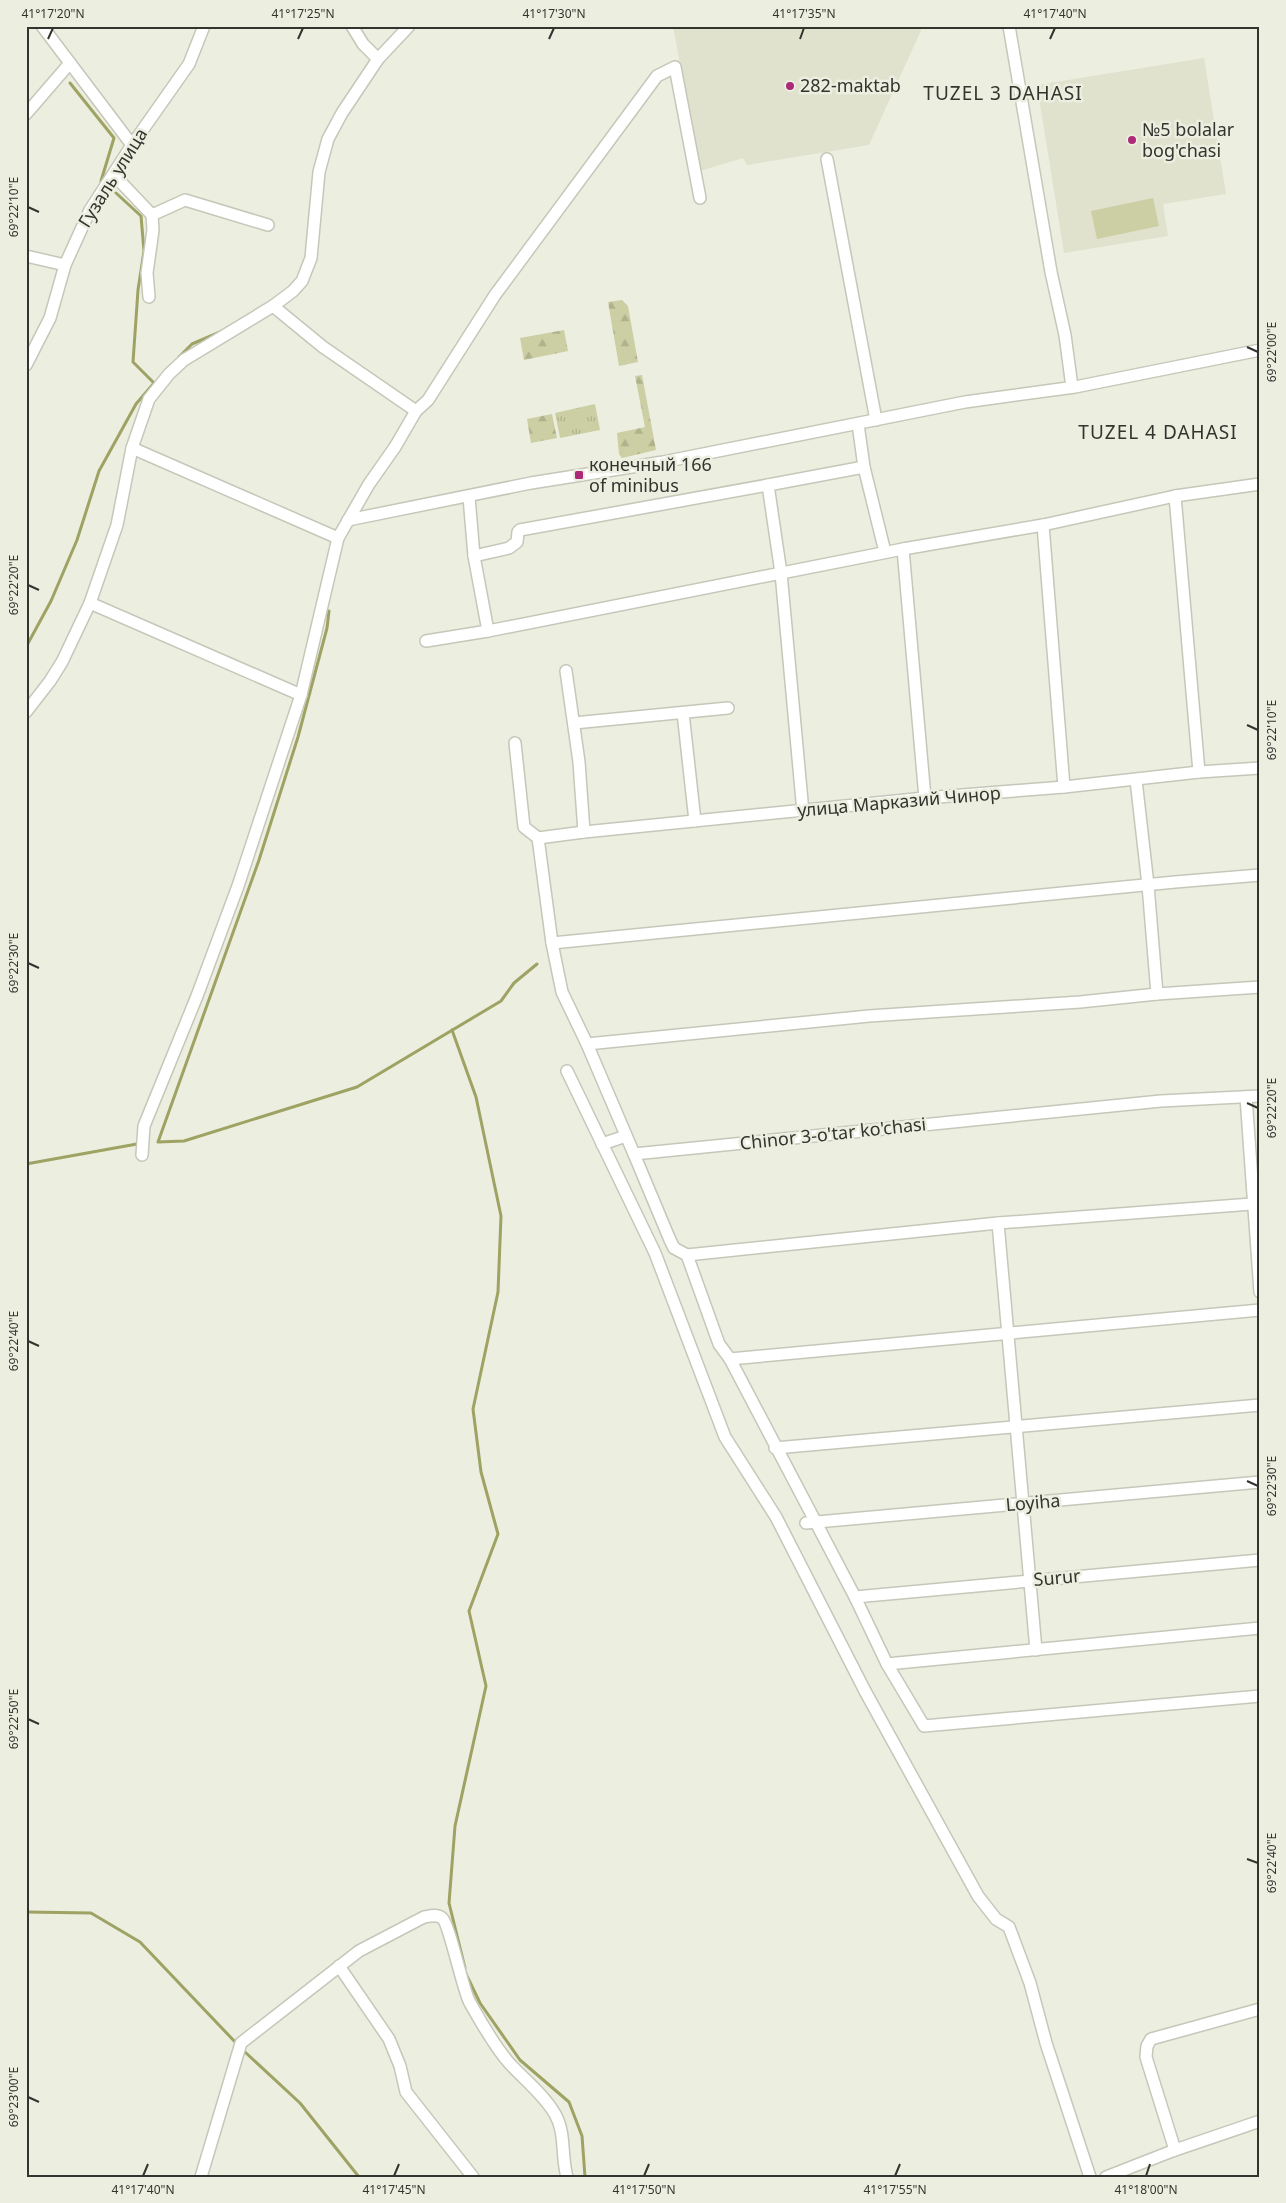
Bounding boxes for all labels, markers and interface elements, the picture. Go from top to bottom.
text: 41°17'20"N [21,5,85,22]
text: 41°17'25"N [271,5,335,22]
text: 41°17'30"N [522,5,586,22]
text: 41°17'35"N [772,5,836,22]
text: 41°17'40"N [1023,5,1087,22]
place label: 282-maktab [800,73,901,97]
marker: 282-maktab [784,80,796,92]
district label: TUZEL 3 DAHASI [923,80,1083,106]
place label: №5 bolalar bog'chasi [1142,117,1235,162]
street label: Гузаль улица [72,123,152,232]
marker: №5 bolalar bog'chasi [1126,134,1138,146]
text: 69°22'10"E [5,177,22,237]
text: 69°22'00"E [1263,322,1280,382]
district label: TUZEL 4 DAHASI [1078,419,1238,445]
place label: конечный 166 of minibus [589,452,712,497]
marker: конечный 166 of minibus [573,469,585,481]
text: 69°22'20"E [5,555,22,615]
text: 69°22'10"E [1263,700,1280,760]
street label: улица Марказий Чинор [796,780,1002,822]
text: 69°22'30"E [5,933,22,993]
text: 69°22'20"E [1263,1078,1280,1138]
street label: Chinor 3-o'tar ko'chasi [739,1111,927,1155]
text: 69°22'40"E [5,1311,22,1371]
text: 69°22'30"E [1263,1456,1280,1516]
street label: Loyiha [1004,1488,1061,1516]
street label: Surur [1032,1563,1082,1591]
text: 69°22'50"E [5,1689,22,1749]
text: 69°22'40"E [1263,1833,1280,1893]
text: 69°23'00"E [5,2067,22,2127]
text: 41°17'40"N [111,2181,175,2198]
text: 41°17'45"N [362,2181,426,2198]
text: 41°17'50"N [612,2181,676,2198]
text: 41°17'55"N [863,2181,927,2198]
text: 41°18'00"N [1114,2181,1178,2198]

